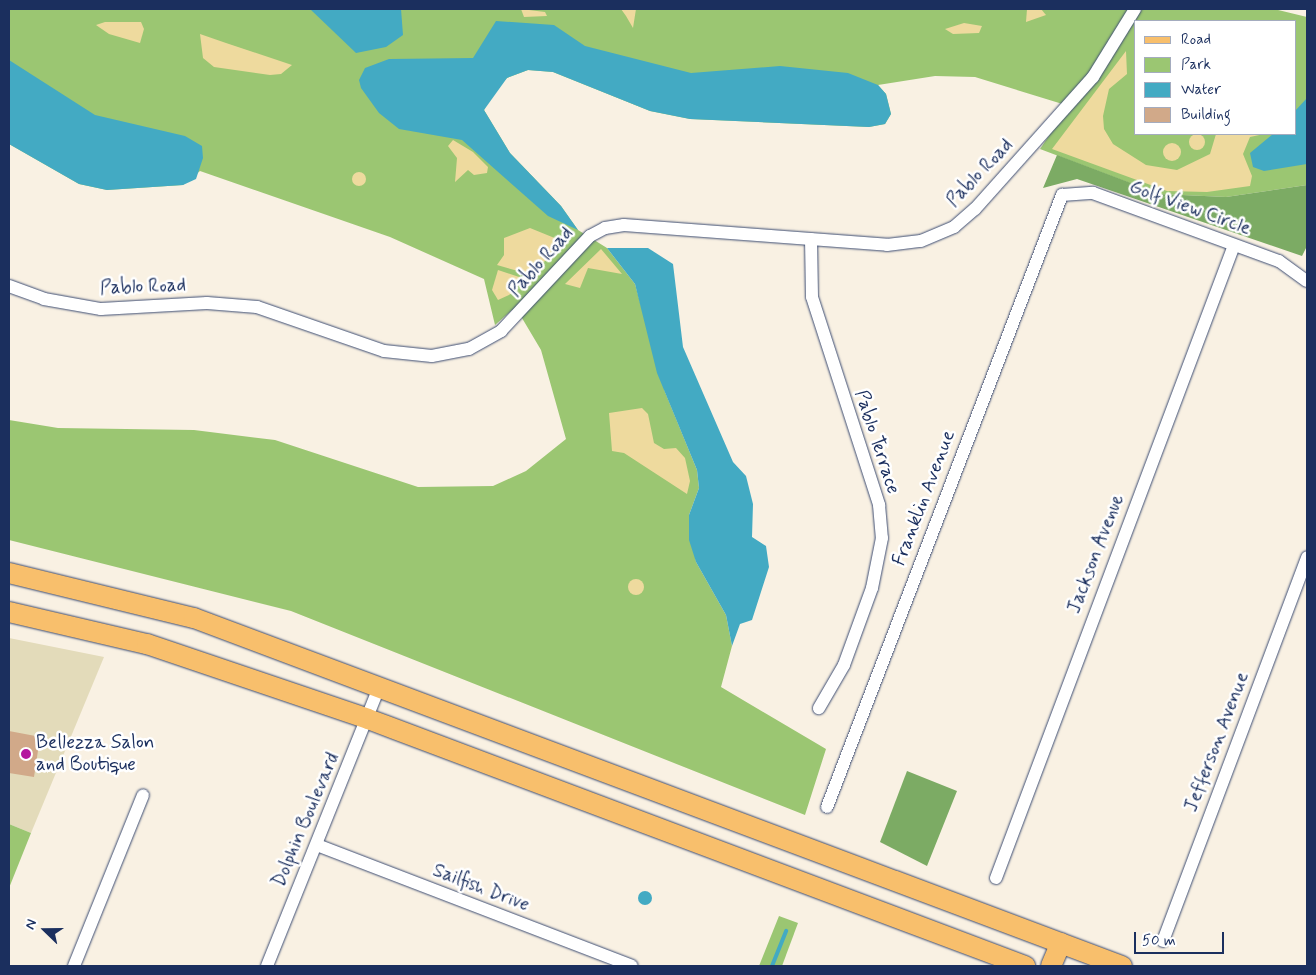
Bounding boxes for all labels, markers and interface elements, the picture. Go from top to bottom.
legend [1134,20,1296,135]
text: Road [1181,30,1211,50]
text: Park [1181,55,1211,75]
text: Water [1181,80,1221,100]
text: Building [1181,105,1231,125]
street label: Pablo Road [942,134,1018,212]
street label: Golf View Circle [1126,175,1254,241]
street label: Pablo Road [504,222,578,302]
street label: Pablo Road [99,274,187,300]
street label: Pablo Terrace [850,387,904,497]
street label: Franklin Avenue [889,430,959,566]
street label: Jackson Avenue [1062,489,1130,619]
street label: Jefferson Avenue [1180,669,1254,815]
place label: Bellezza Salon and Boutique [36,732,158,776]
marker: Bellezza Salon and Boutique [20,748,32,760]
street label: Dolphin Boulevard [268,752,344,888]
street label: Sailfish Drive [430,859,532,917]
north arrow [20,905,70,955]
text: N [21,917,41,932]
scale bar [1136,922,1226,954]
text: 50 m [1142,931,1176,951]

